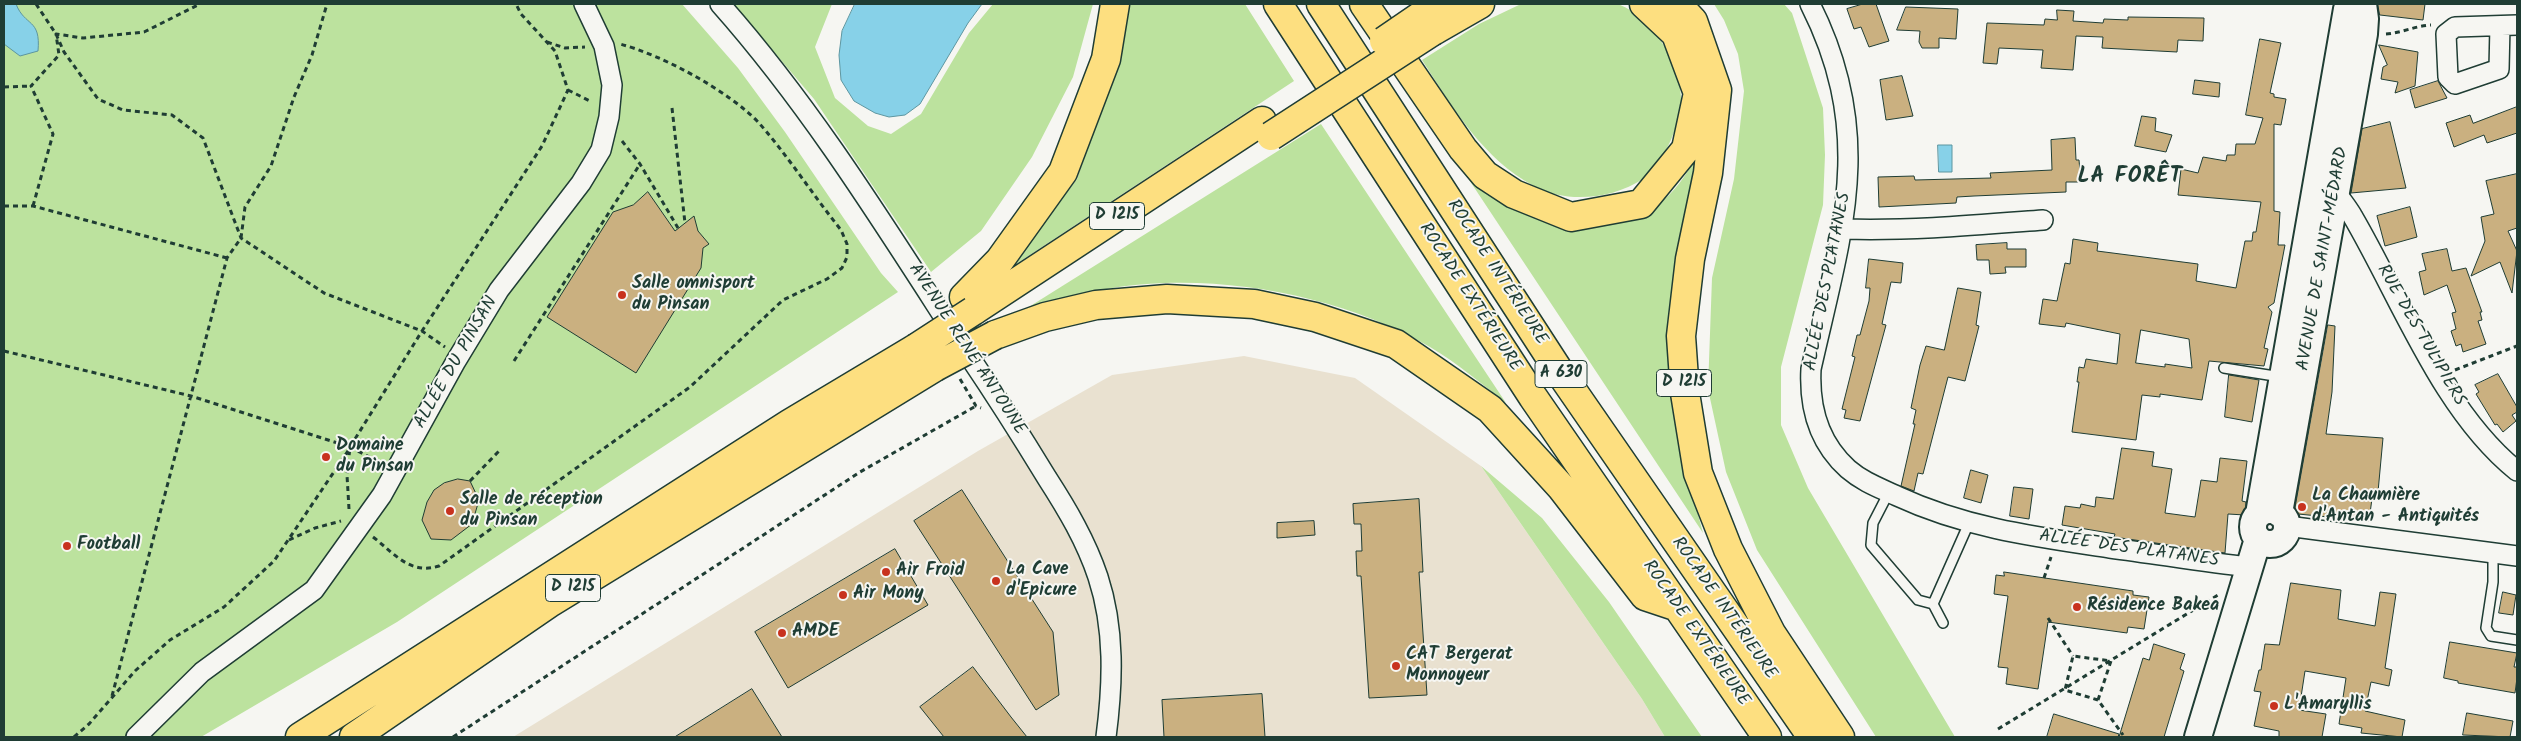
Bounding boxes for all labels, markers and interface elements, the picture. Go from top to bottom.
street label: AVENUE DE SAINT-MÉDARD [2294,146,2354,372]
district label: LA FORÊT [2076,165,2184,191]
street label: ALLÉE DES PLATANES [1801,191,1857,373]
street label: ROCADE INTÉRIEURE [1441,196,1551,350]
road number: D 1215 [1090,202,1144,230]
street label: ROCADE EXTÉRIEURE [1413,220,1525,376]
street label: AVENUE RENÉ ANTOUNE [902,260,1030,440]
street label: RUE DES TULIPIERS [2371,261,2469,411]
place label: Salle omnisport du Pinsan [632,274,755,316]
marker: Salle omnisport du Pinsan [616,289,628,301]
street label: ALLÉE DU PINSAN [410,293,504,433]
road number: A 630 [1535,360,1587,388]
road number: D 1215 [1656,369,1712,396]
place label: Domaine du Pinsan [336,436,413,478]
marker: Domaine du Pinsan [320,451,332,463]
place label: La Chaumière d'Antan - Antiquités [2312,486,2479,528]
place label: Salle de réception du Pinsan [460,490,603,532]
marker: La Chaumière d'Antan - Antiquités [2296,501,2308,513]
marker: Salle de réception du Pinsan [444,505,456,517]
street label: ALLÉE DES PLATANES [2038,527,2220,573]
street label: ROCADE INTÉRIEURE [1666,534,1780,684]
place label: Football [77,535,140,557]
marker: Football [61,540,73,552]
street label: ROCADE EXTÉRIEURE [1637,557,1753,711]
place label: La Cave d'Epicure [1006,560,1077,602]
place label: Air Froid [896,561,964,583]
marker: Air Froid [880,566,892,578]
road number: D 1215 [546,574,600,602]
marker: La Cave d'Epicure [990,575,1002,587]
place label: Air Mony [853,584,924,606]
marker: Air Mony [837,589,849,601]
place label: Résidence Bakea [2087,596,2219,618]
marker: Résidence Bakea [2071,601,2083,613]
place label: AMDE [792,622,839,644]
marker: AMDE [776,627,788,639]
place label: CAT Bergerat Monnoyeur [1406,645,1513,688]
marker: CAT Bergerat Monnoyeur [1390,660,1402,672]
place label: L'Amaryllis [2284,695,2372,717]
marker: L'Amaryllis [2268,700,2280,712]

